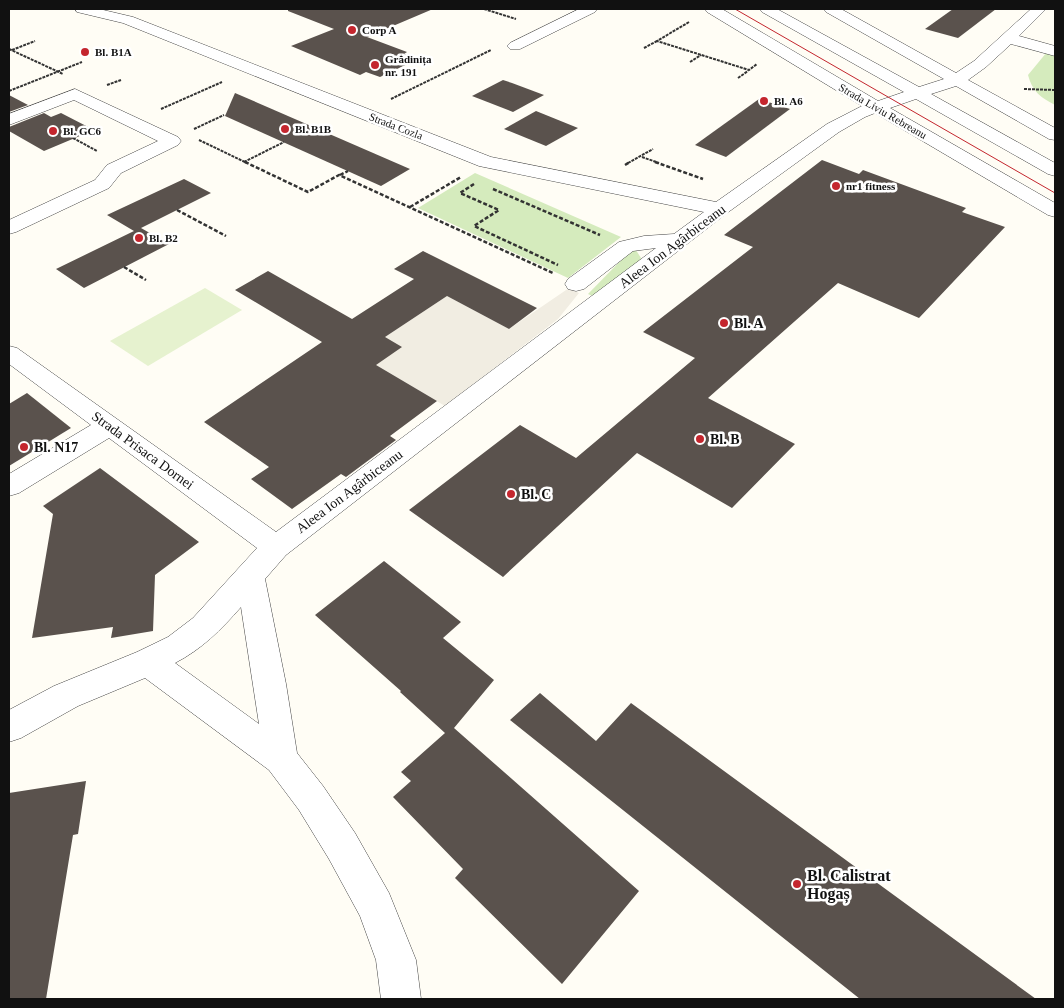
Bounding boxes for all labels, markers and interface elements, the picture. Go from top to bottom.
marker: Corp A [346,24,358,36]
place label: Corp A [362,24,397,36]
marker: Bl. B1A [79,46,91,58]
place label: Bl. B1A [95,46,132,58]
place label: Grădinița nr. 191 [385,53,432,78]
marker: Grădinița nr. 191 [369,59,381,71]
street label: Strada Liviu Rebreanu [837,81,930,141]
marker: Bl. A6 [758,95,770,107]
place label: Bl. A6 [774,95,803,107]
street label: Strada Cozla [367,110,425,142]
marker: Bl. B1B [279,123,291,135]
place label: Bl. B1B [295,123,332,135]
marker: Bl. GC6 [47,125,59,137]
place label: Bl. GC6 [63,125,101,137]
marker: nr1 fitness [830,180,842,192]
place label: nr1 fitness [846,180,896,192]
street label: Aleea Ion Agârbiceanu [616,202,728,291]
marker: Bl. B2 [133,232,145,244]
place label: Bl. B2 [149,232,178,244]
place label: Bl. A [734,316,764,331]
marker: Bl. A [718,317,730,329]
street label: Strada Prisaca Dornei [89,408,197,492]
place label: Bl. B [710,432,740,447]
marker: Bl. B [694,433,706,445]
place label: Bl. N17 [34,440,78,455]
marker: Bl. N17 [18,441,30,453]
street label: Aleea Ion Agârbiceanu [293,447,405,536]
place label: Bl. C [521,487,551,502]
marker: Bl. C [505,488,517,500]
place label: Bl. Calistrat Hogaș [807,867,891,904]
marker: Bl. Calistrat Hogaș [791,878,803,890]

